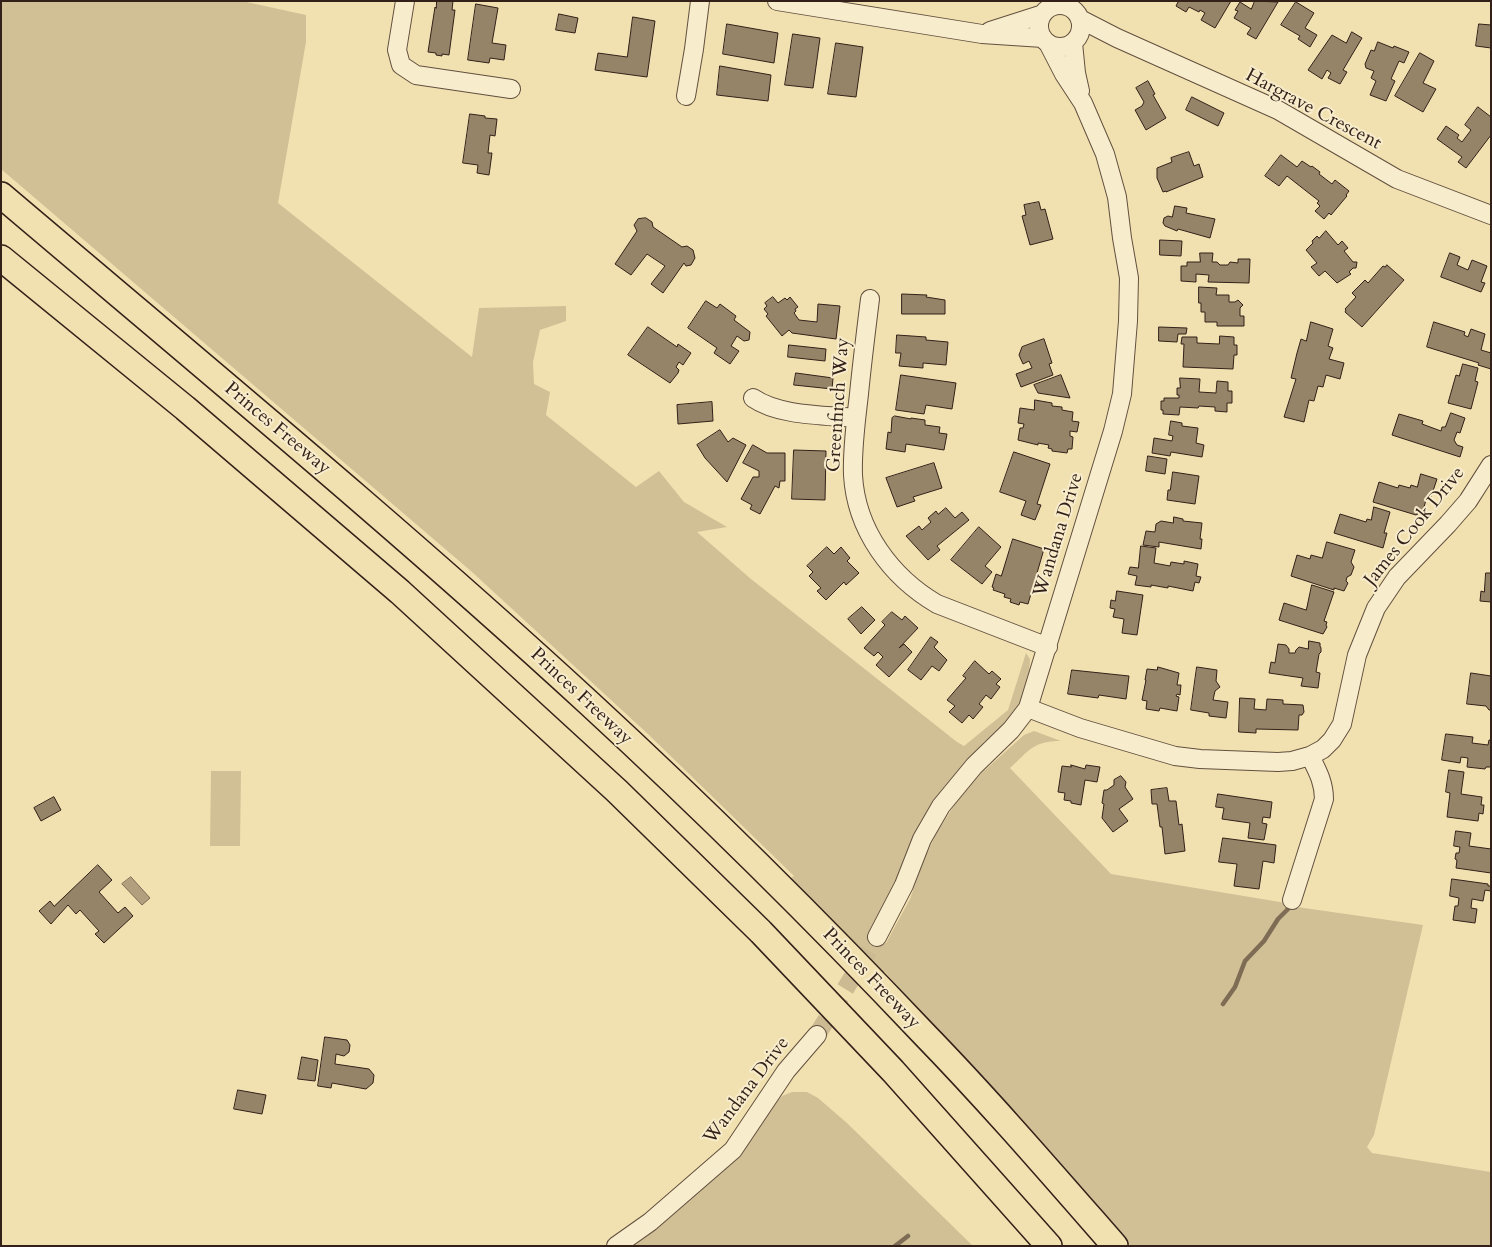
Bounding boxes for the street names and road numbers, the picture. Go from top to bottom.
street label: Hargrave Crescent [1241,65,1385,155]
street label: Greenfinch Way [823,337,855,473]
street label: Princes Freeway [219,378,335,480]
street label: James Cook Drive [1360,463,1470,591]
street label: Wandana Drive [1029,470,1089,600]
street label: Princes Freeway [525,644,637,750]
street label: Princes Freeway [817,924,925,1034]
street label: Wandana Drive [699,1033,795,1149]

